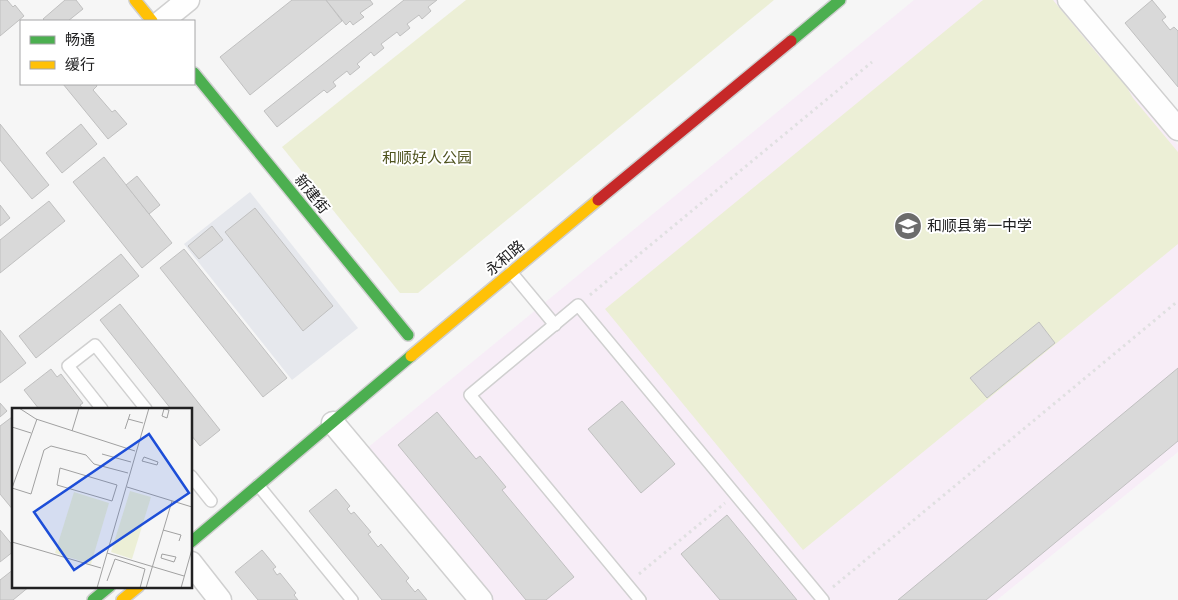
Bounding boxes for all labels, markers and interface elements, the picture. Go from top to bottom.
legend [20,20,195,85]
text: 畅通 [65,30,95,50]
text: 缓行 [65,55,95,75]
park label: 和顺好人公园 [382,148,472,168]
street label: 新建街 [290,170,334,218]
school or university icon: 和顺县第一中学 [893,211,923,241]
place label: 和顺县第一中学 [927,216,1032,236]
street label: 永和路 [481,236,529,280]
inset map [12,408,192,588]

